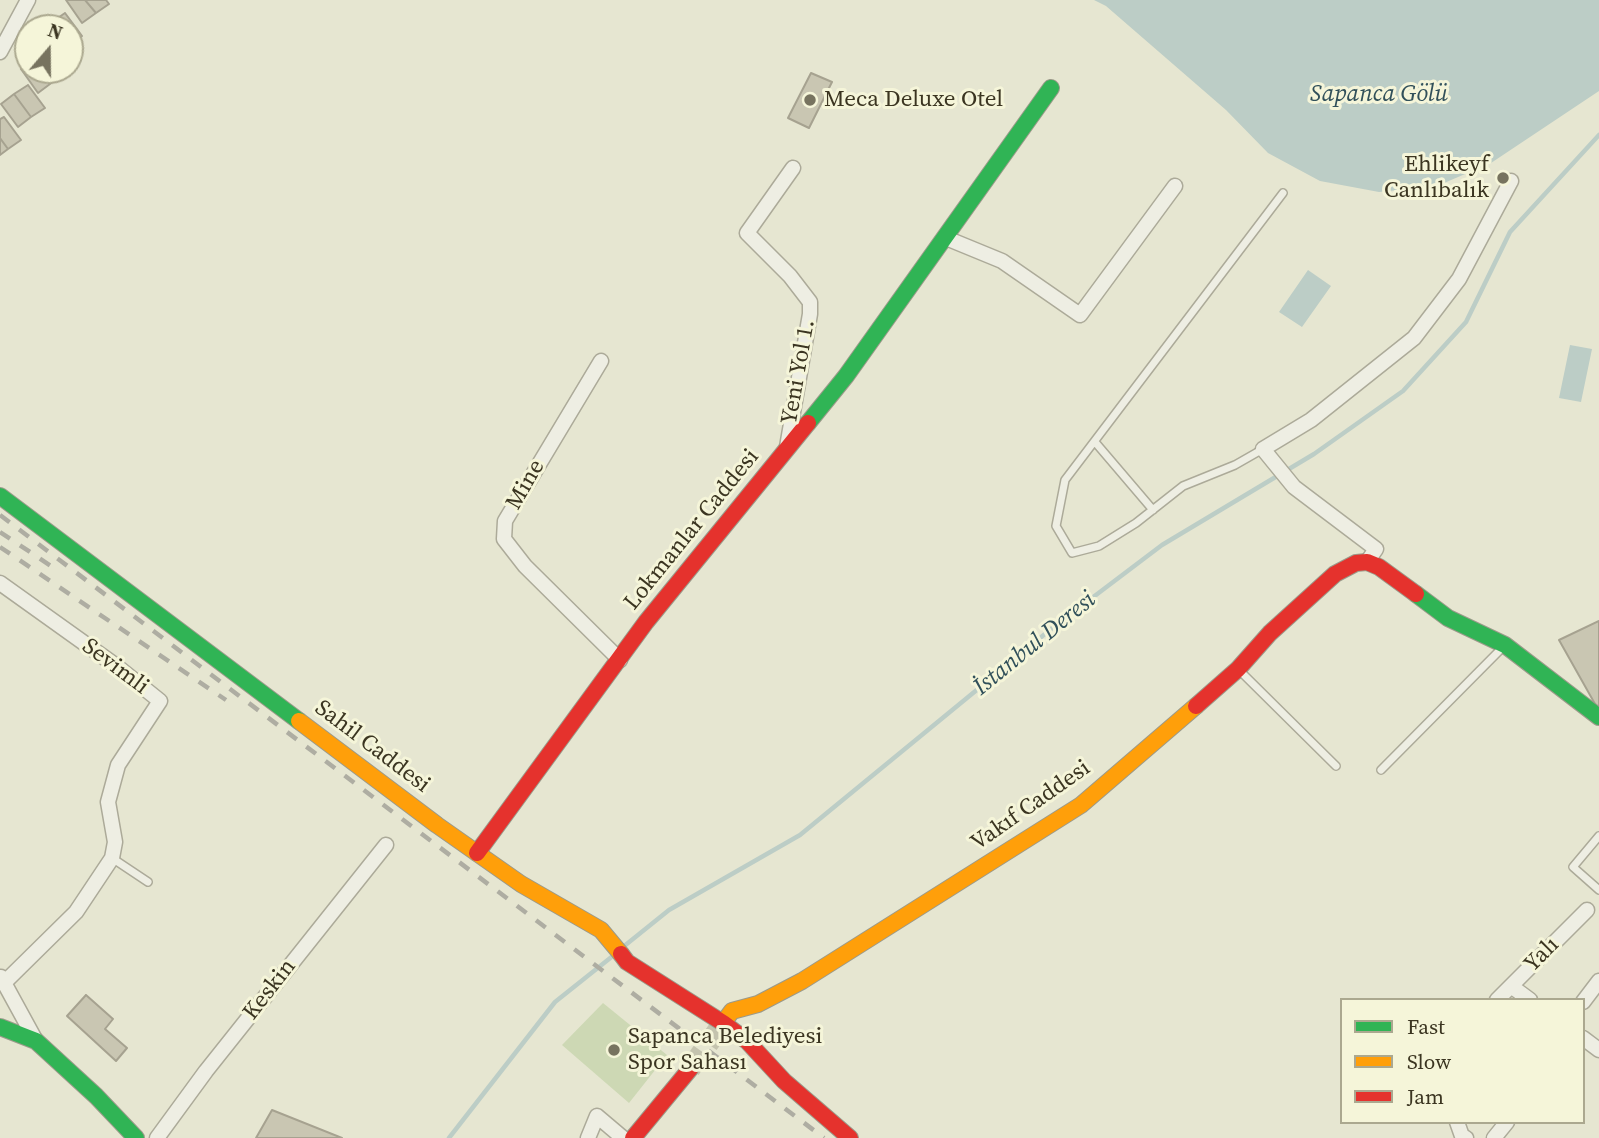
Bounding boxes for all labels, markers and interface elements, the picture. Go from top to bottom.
north arrow [14,14,84,84]
text: N [45,17,66,46]
water label: Sapanca Gölü [1310,81,1448,109]
place label: Meca Deluxe Otel [824,86,1003,114]
marker: Meca Deluxe Otel [802,92,818,108]
place label: Ehlikeyf Canlıbalık [1384,151,1489,205]
marker: Ehlikeyf Canlıbalık [1495,170,1511,186]
street label: Yeni Yol 1. [776,317,822,427]
street label: Lokmanlar Caddesi [619,444,765,616]
street label: Mine [501,455,551,515]
water label: İstanbul Deresi [968,586,1102,702]
street label: Sevimli [76,633,154,701]
street label: Sahil Caddesi [309,695,435,799]
street label: Vakıf Caddesi [966,755,1096,857]
street label: Yalı [1519,932,1565,978]
street label: Keskin [238,954,302,1026]
legend [1340,998,1585,1124]
text: Fast [1407,1012,1445,1041]
place label: Sapanca Belediyesi Spor Sahası [628,1023,822,1077]
marker: Sapanca Belediyesi Spor Sahası [606,1042,622,1058]
text: Slow [1407,1047,1451,1076]
text: Jam [1407,1082,1444,1111]

